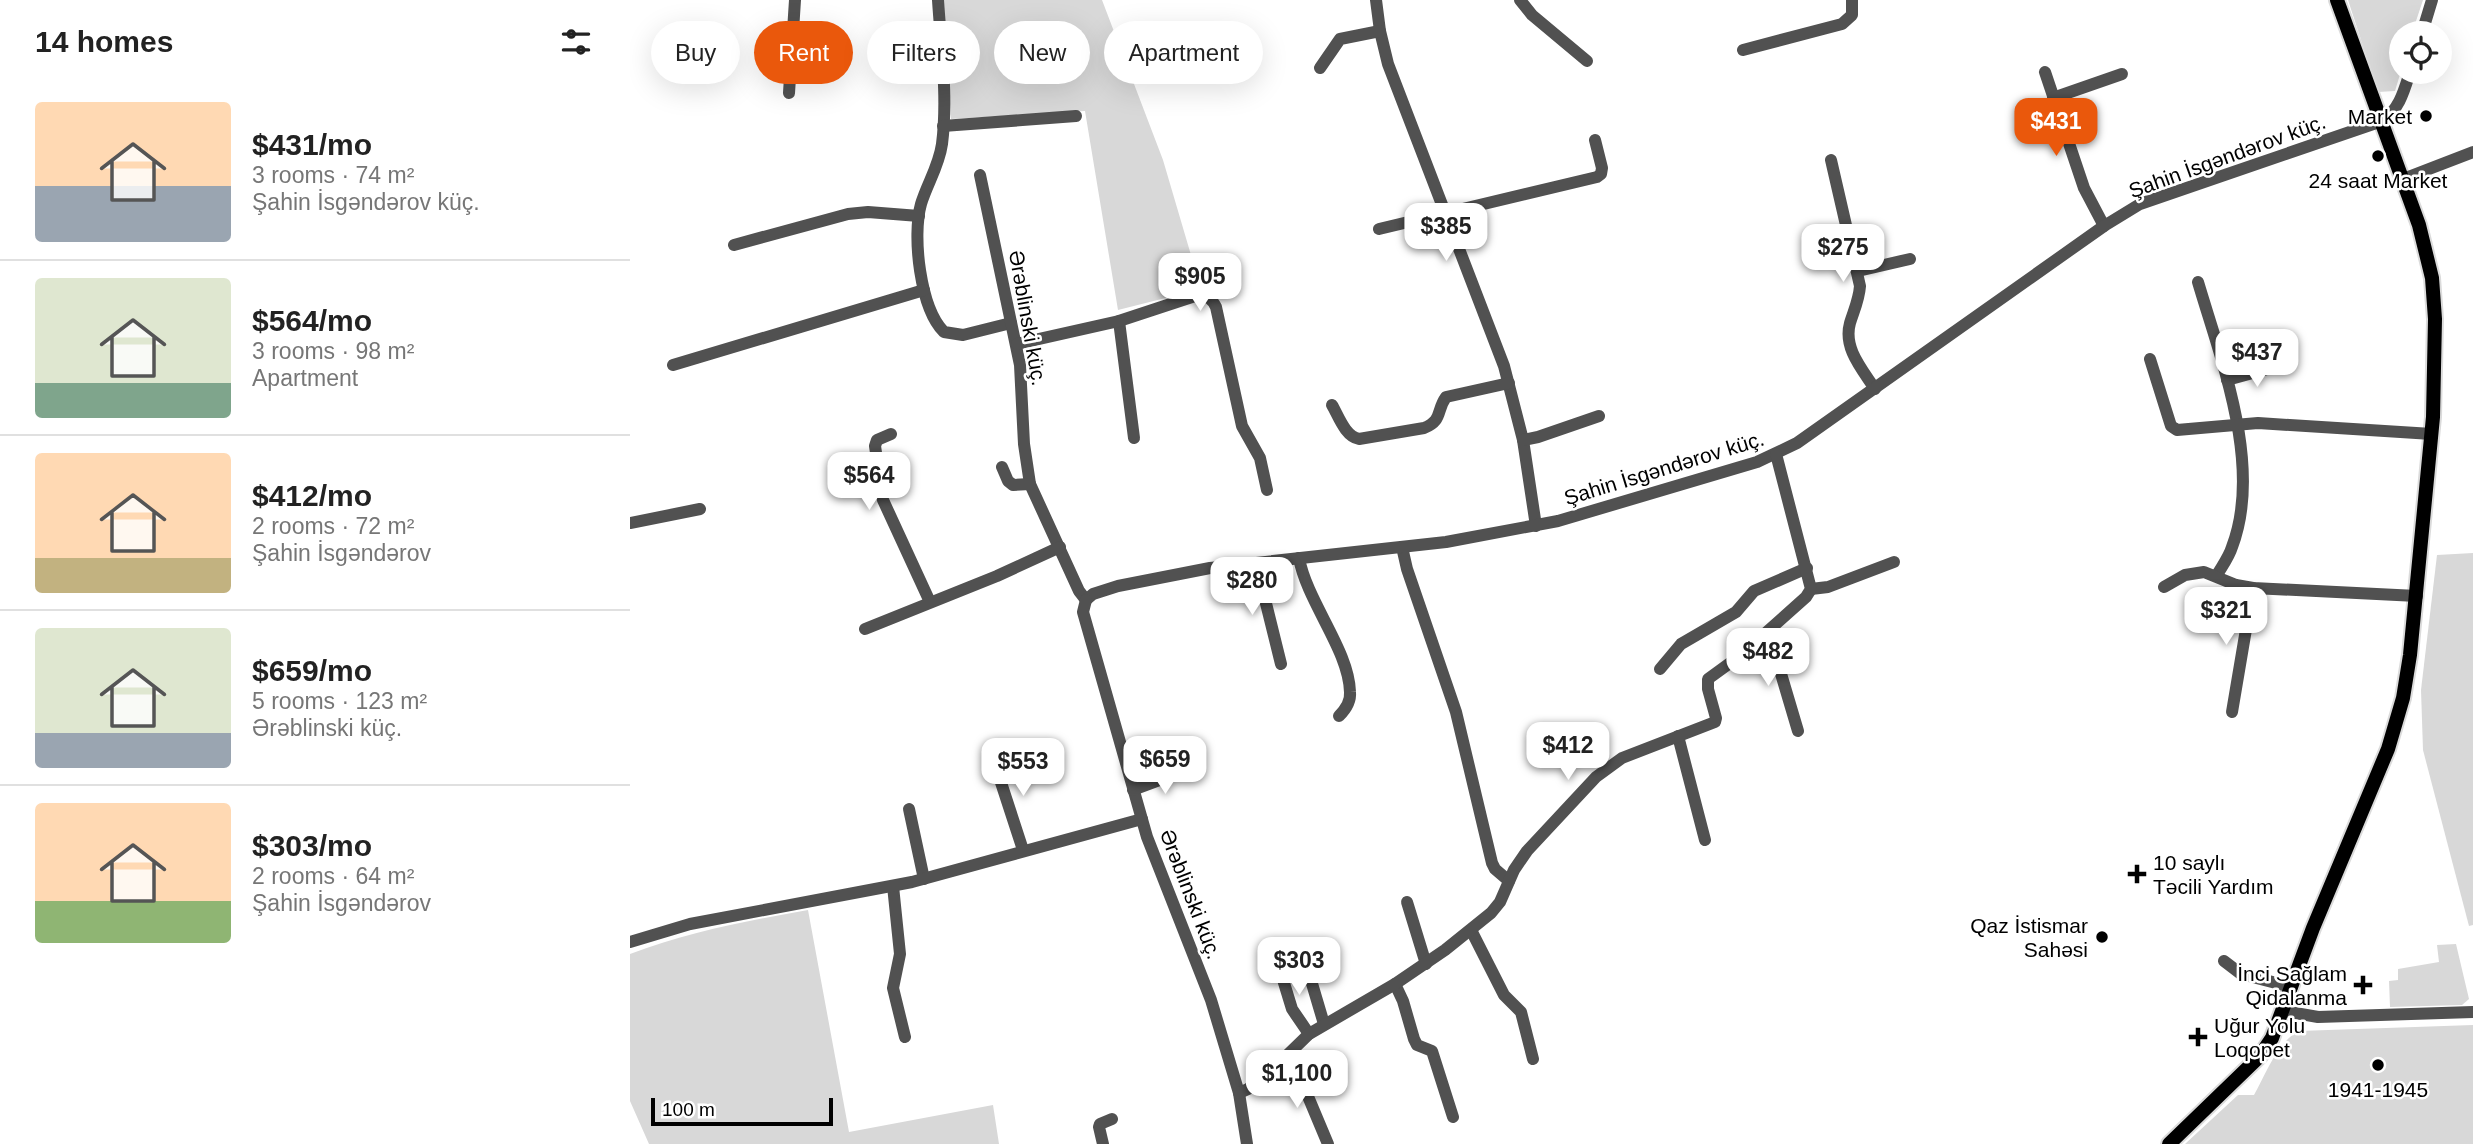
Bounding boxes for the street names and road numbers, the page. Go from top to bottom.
street label: Şahin İsgəndərov küç. [2125,110,2329,202]
street label: Ərəblinski küç. [1005,248,1051,388]
street label: Şahin İsgəndərov küç. [1561,427,1767,509]
street label: Ərəblinski küç. [1156,826,1226,962]

